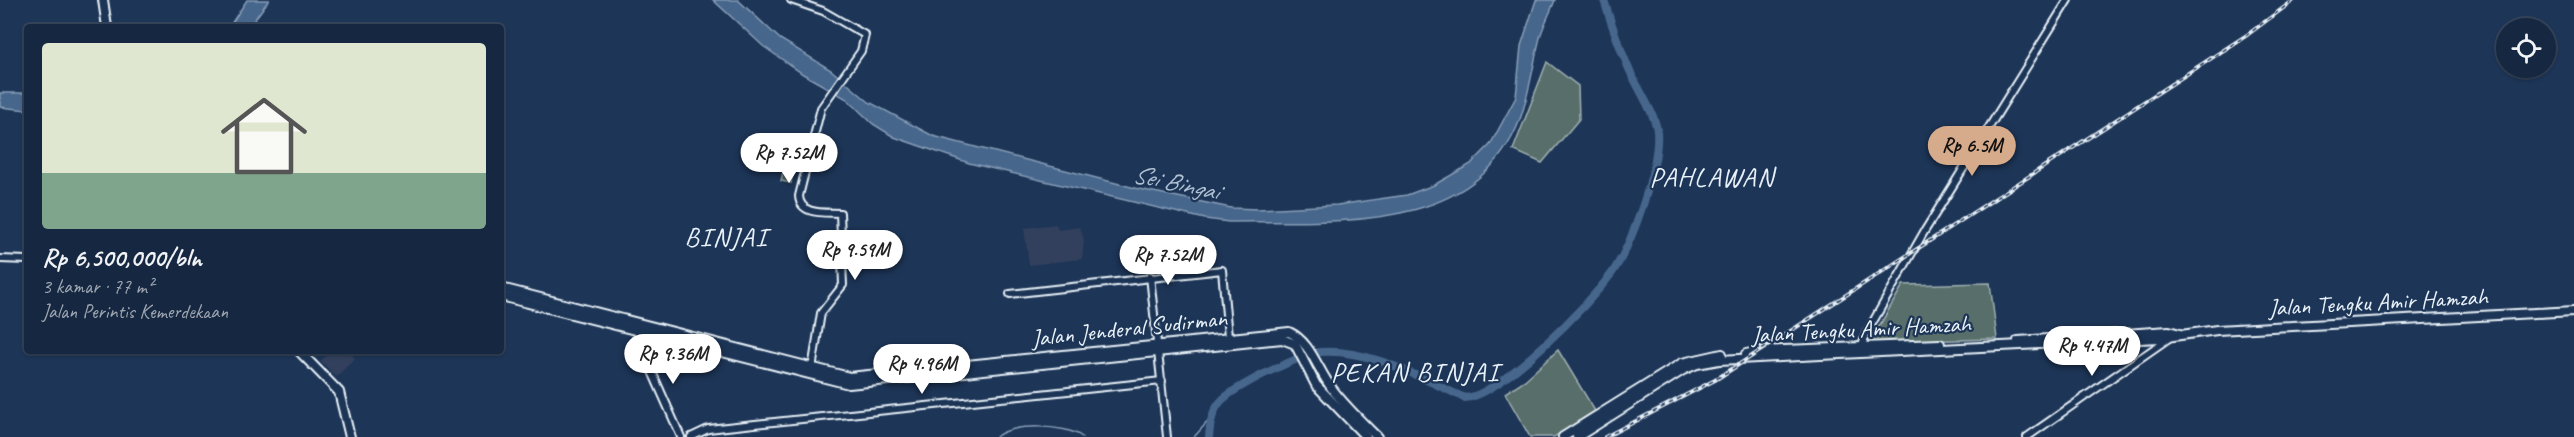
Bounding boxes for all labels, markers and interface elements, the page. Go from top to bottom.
map controls [2496,18,2556,78]
button: locate [2496,18,2556,78]
icon: home [210,82,318,190]
pin: Rp 6.5M [1917,126,2027,177]
pin: Rp 7.52M [727,133,851,184]
text: Rp 6.5M [1942,133,2002,158]
text: Rp 7.52M [755,140,823,165]
water label: Sei Bingai [1130,157,1228,209]
district label: PAHLAWAN [1649,160,1777,194]
district label: BINJAI [684,220,772,254]
pin: Rp 9.59M [793,230,917,281]
pin: Rp 7.52M [1106,235,1230,286]
text: Rp 9.59M [821,237,889,262]
text: Rp 6,500,000/bln [42,241,202,274]
text: Rp 7.52M [1134,242,1202,267]
text: 3 kamar · 77 m² [42,274,153,299]
street label: Jalan Tengku Amir Hamzah [2266,281,2490,323]
text: Jalan Perintis Kemerdekaan [42,299,228,324]
street label: Jalan Jenderal Sudirman [1029,303,1229,353]
street label: Jalan Tengku Amir Hamzah [1749,308,1973,350]
pin: Rp 4.47M [2030,326,2154,377]
text: Rp 4.47M [2057,333,2127,358]
pin: Rp 9.36M [611,334,735,385]
text: Rp 9.36M [638,341,708,366]
pin: Rp 4.96M [860,344,984,395]
text: Rp 4.96M [887,351,957,376]
district label: PEKAN BINJAI [1331,355,1504,389]

